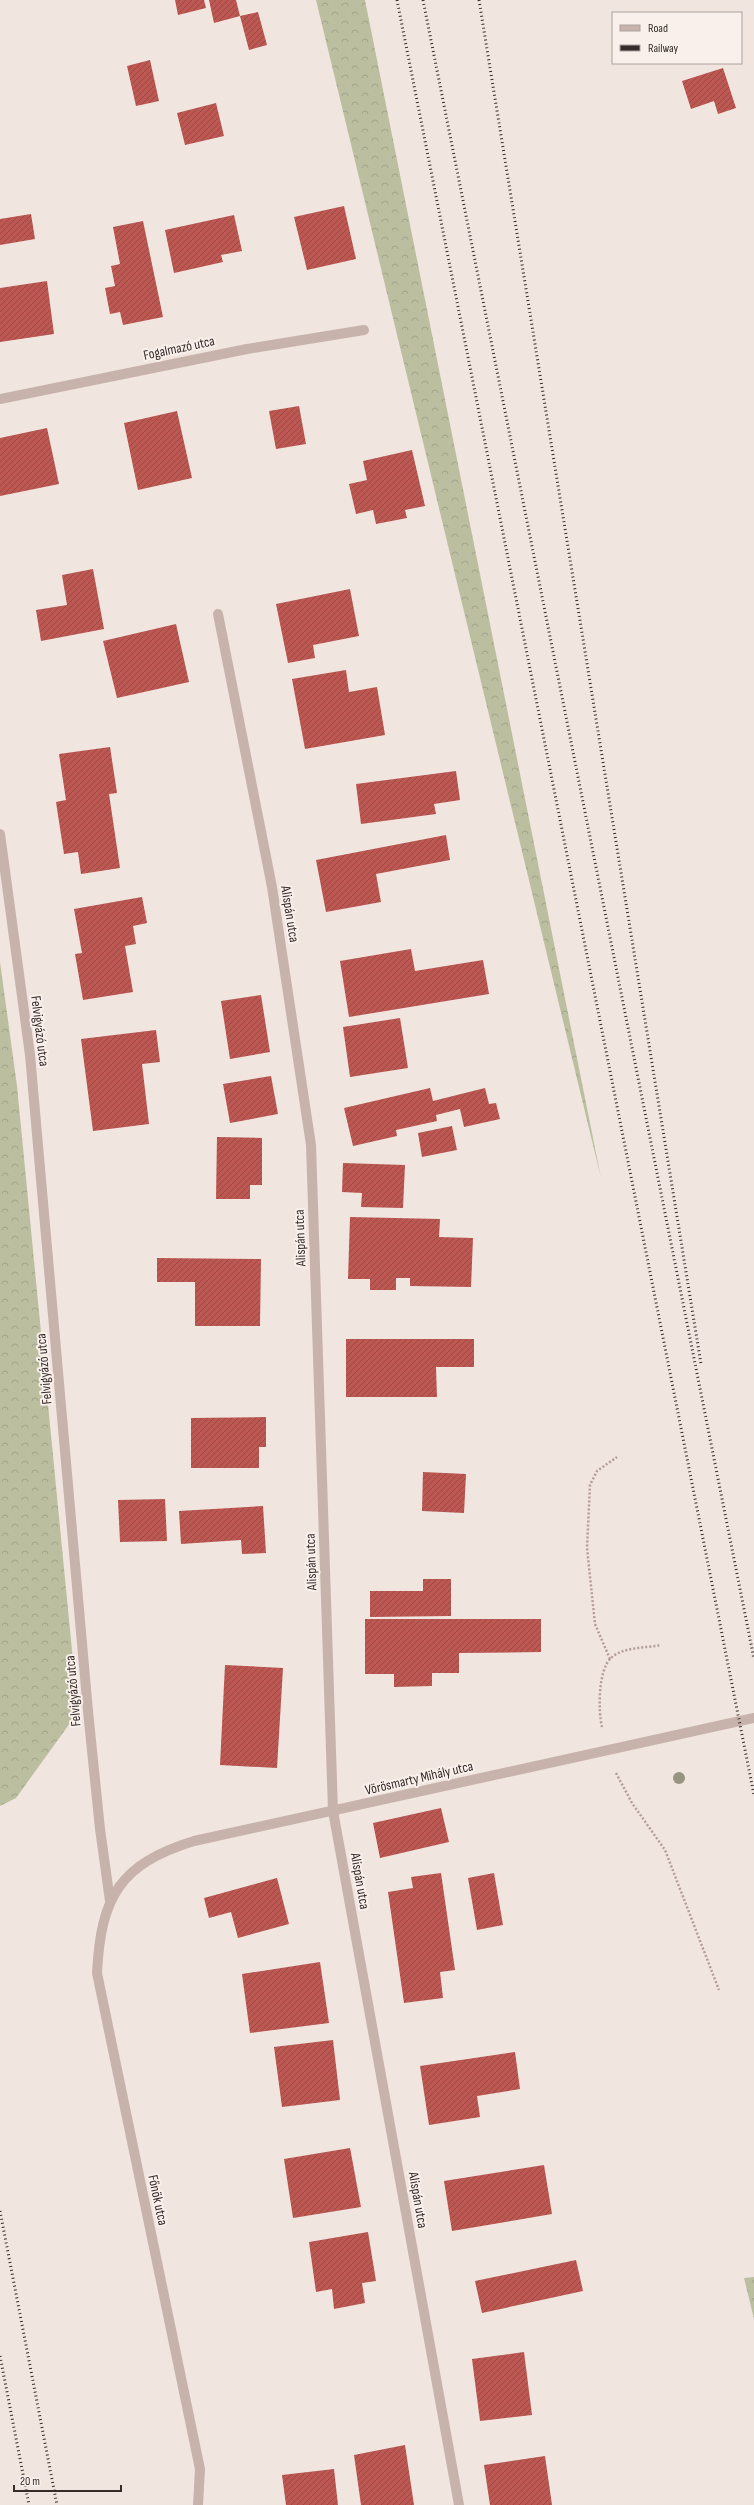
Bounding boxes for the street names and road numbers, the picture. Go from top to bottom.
street label: Fogalmazó utca [142,332,216,364]
street label: Alispán utca [277,884,303,943]
street label: Felvigyázó utca [27,995,53,1067]
street label: Alispán utca [291,1209,310,1268]
street label: Felvigyázó utca [32,1333,56,1405]
street label: Alispán utca [302,1533,321,1592]
street label: Felvigyázó utca [61,1655,85,1727]
street label: Vörösmarty Mihály utca [363,1757,475,1799]
street label: Alispán utca [347,1851,373,1911]
street label: Alispán utca [405,2170,431,2230]
street label: Főnök utca [144,2173,172,2227]

